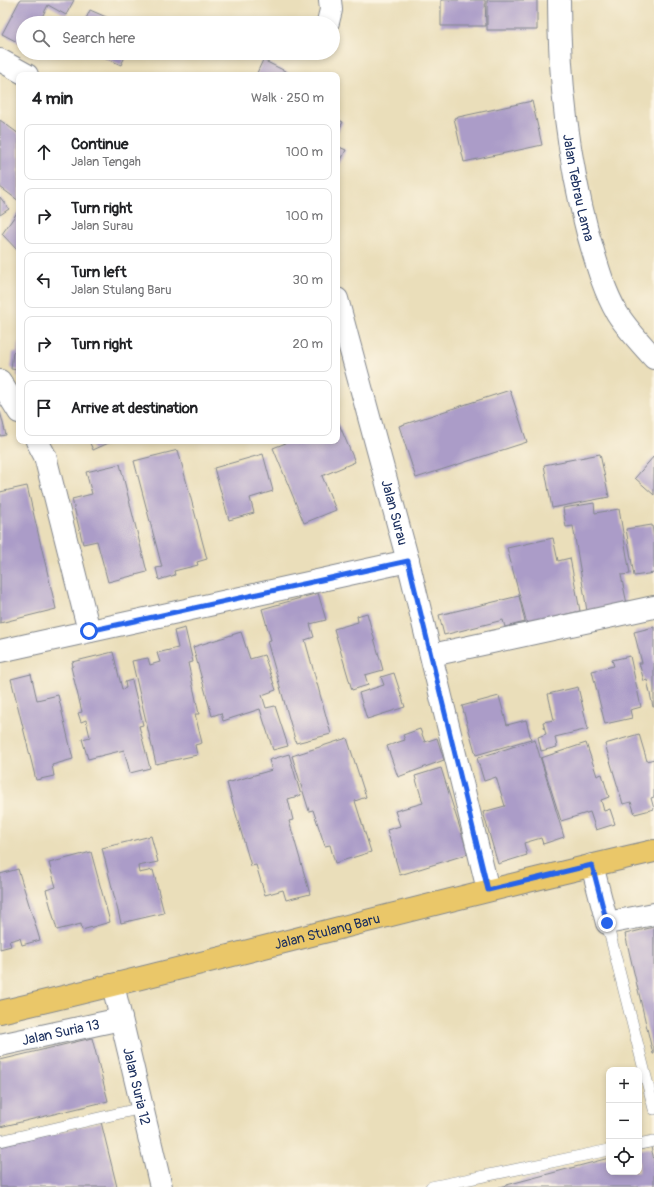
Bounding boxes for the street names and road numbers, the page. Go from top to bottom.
street label: Jalan Tebrau Lama [559,133,598,243]
street label: Jalan Surau [377,478,411,547]
street label: Jalan Stulang Baru [273,910,382,953]
street label: Jalan Suria 13 [20,1016,101,1049]
street label: Jalan Suria 12 [119,1046,154,1127]

